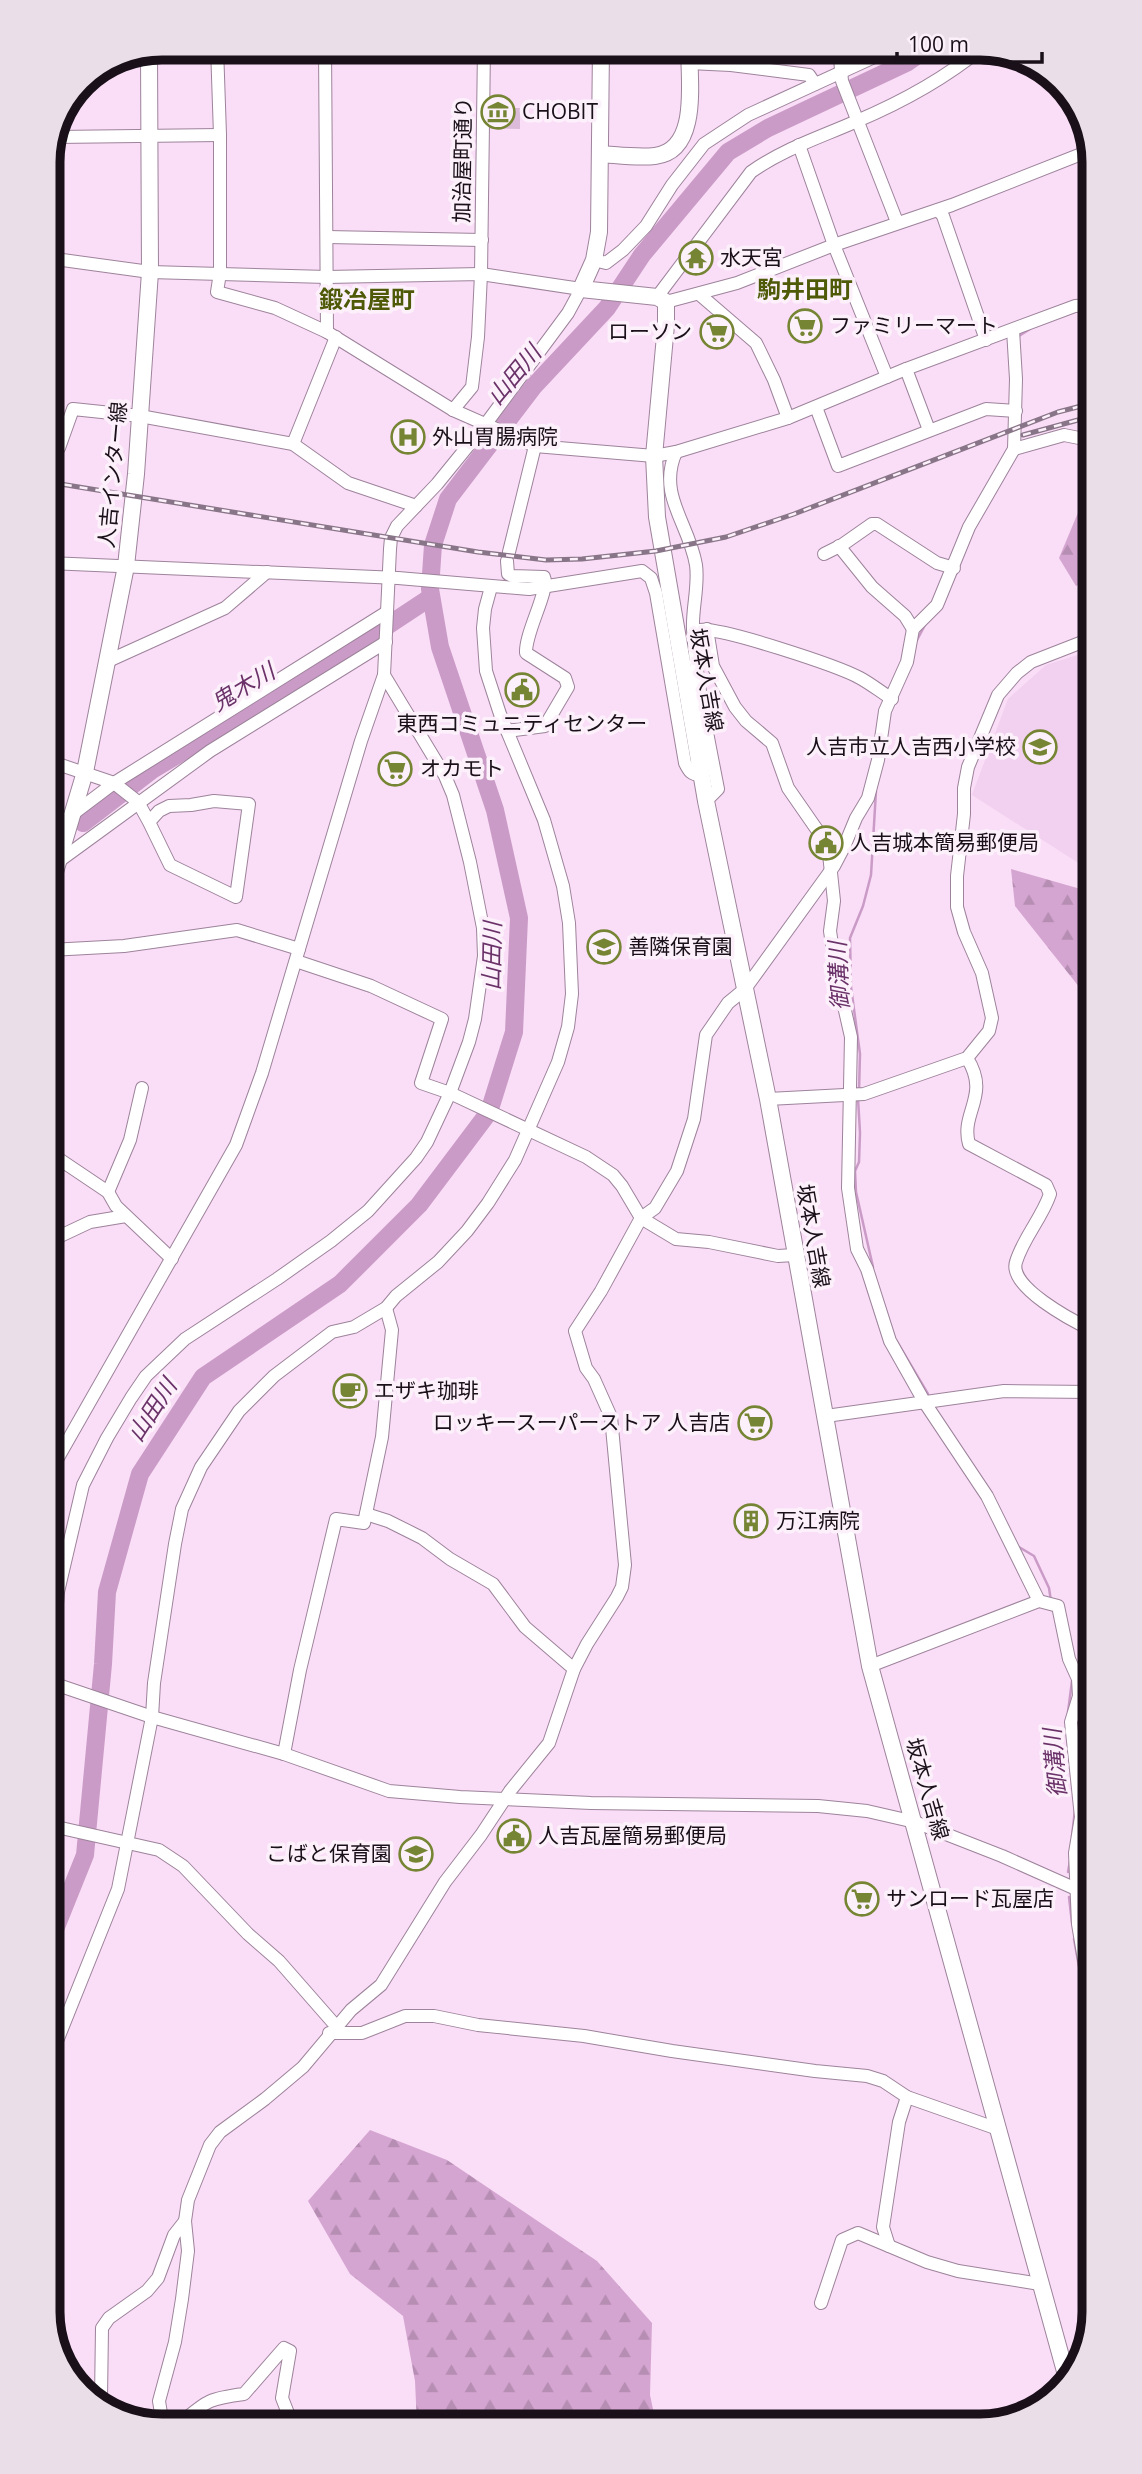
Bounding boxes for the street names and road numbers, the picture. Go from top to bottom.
street label: 加治屋町通り [447,97,477,223]
street label: 人吉インター線 [92,400,132,549]
street label: 坂本人吉線 [684,626,730,734]
street label: 坂本人吉線 [791,1182,837,1290]
street label: 坂本人吉線 [900,1734,956,1843]

